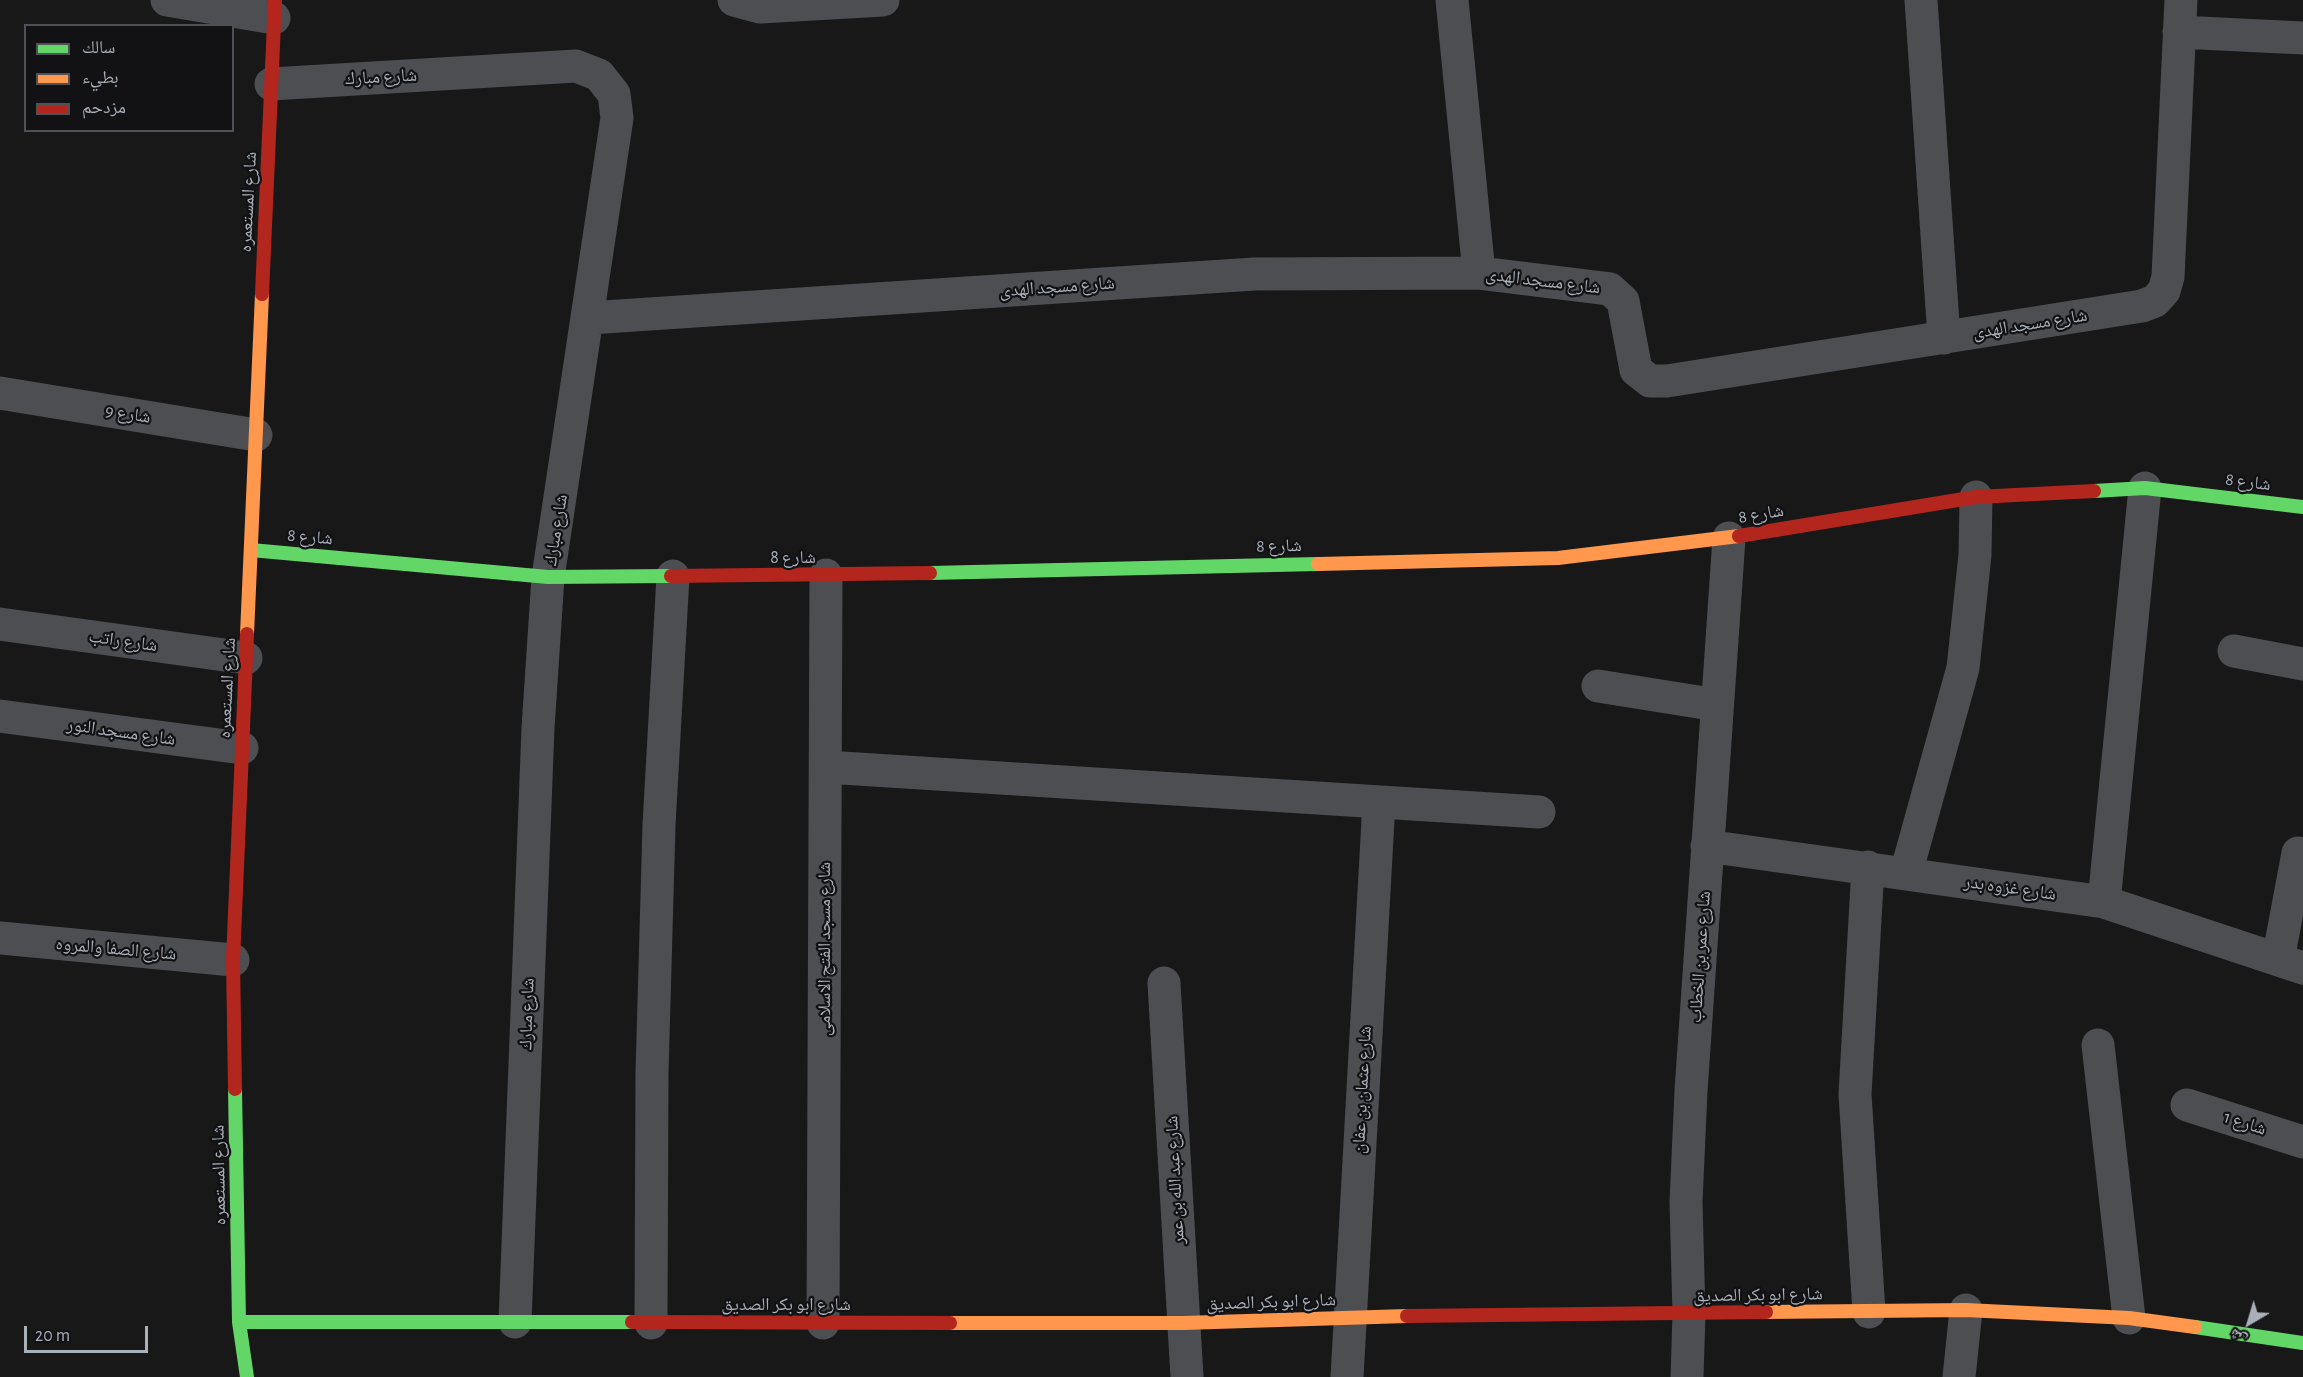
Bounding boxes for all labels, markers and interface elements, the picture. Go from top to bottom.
legend [24,24,234,132]
text: سالك [82,39,115,57]
street label: شارع مبارك [344,64,418,90]
text: بطيء [82,69,119,87]
text: مزدحم [82,99,126,117]
street label: شارع المستعمره [235,151,261,253]
street label: شارع مسجد الهدى [1484,263,1602,299]
street label: شارع مسجد الهدى [999,272,1115,302]
street label: شارع مسجد الهدى [1971,304,2089,344]
street label: شارع 9 [104,400,152,428]
street label: شارع 8 [2224,468,2272,496]
street label: شارع مبارك [540,493,572,567]
street label: شارع 8 [1737,500,1785,528]
street label: شارع 8 [286,524,334,550]
street label: شارع 8 [1256,535,1302,557]
street label: شارع 8 [770,547,816,569]
street label: شارع راتب [87,625,159,657]
street label: شارع المستعمره [214,637,240,739]
street label: شارع مسجد النور [65,714,177,750]
street label: شارع مسجد الفتح الاسلامى [814,862,836,1036]
street label: شارع غزوه بدر [1963,871,2057,905]
street label: شارع عمر بن الخطاب [1685,890,1715,1024]
street label: شارع الصفا والمروه [55,933,177,965]
street label: شارع مبارك [515,978,539,1050]
street label: شارع عثمان بن عفان [1348,1026,1376,1154]
street label: شارع 1 [2221,1106,2269,1140]
street label: شارع عبد الله بن عمر [1161,1115,1189,1245]
street label: شارع المستعمره [207,1125,231,1225]
street label: شارع ابو بكر الصديق [1693,1283,1823,1307]
street label: شارع ابو بكر الصديق [1206,1289,1336,1315]
north arrow [2219,1293,2279,1353]
street label: شارع ابو بكر الصديق [721,1294,851,1316]
scale bar [27,1314,152,1352]
text: ش [2226,1326,2250,1349]
text: 20 m [35,1327,70,1345]

